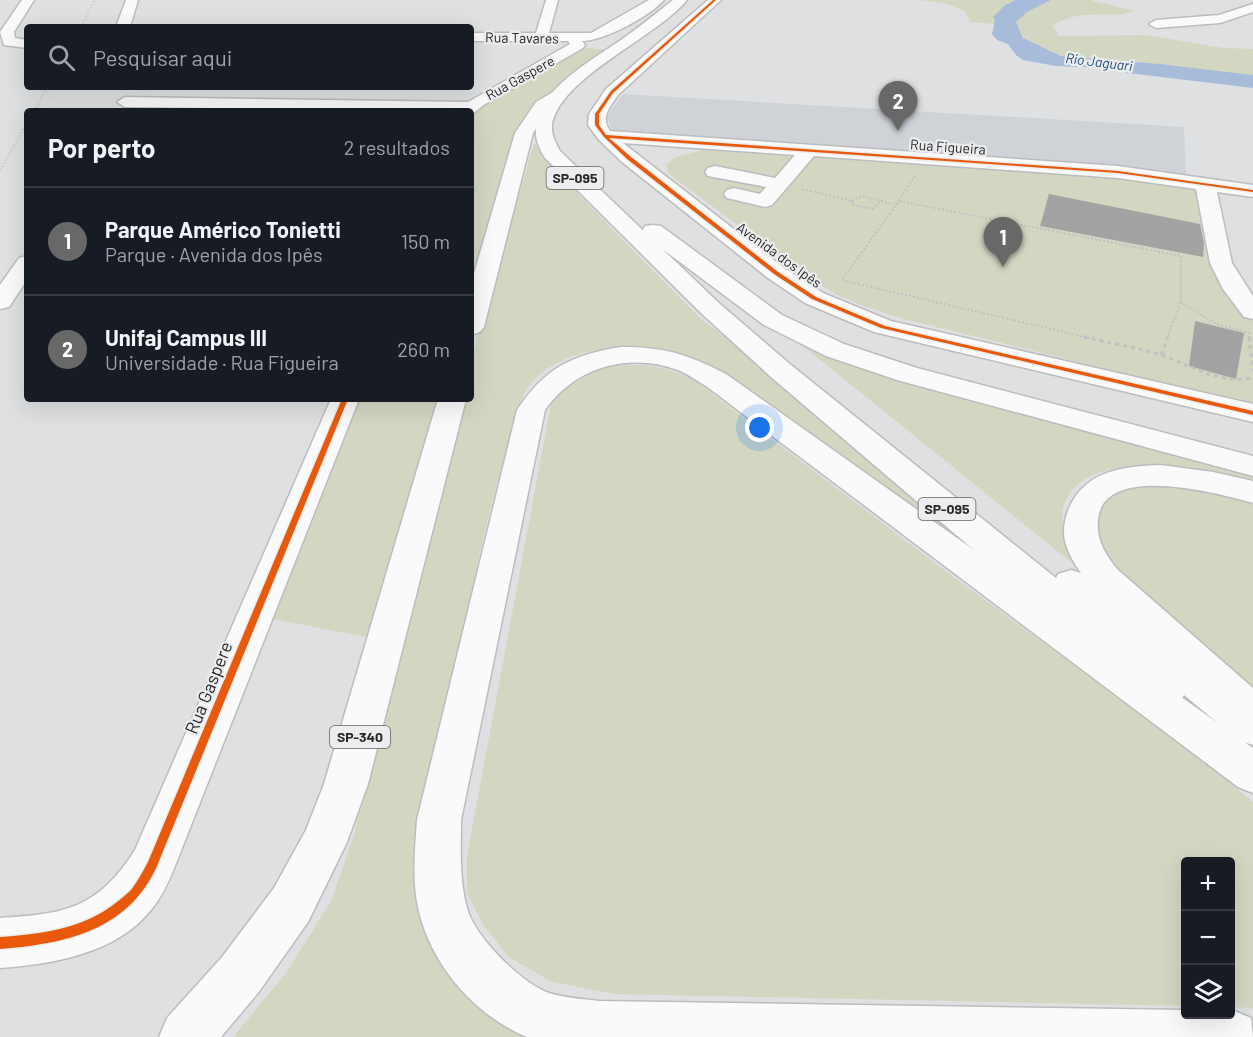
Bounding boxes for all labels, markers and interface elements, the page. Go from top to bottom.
search box [24,24,474,90]
street label: Rua Tavares [485,28,559,47]
icon: search [45,41,78,74]
text: Pesquisar aqui [93,44,232,70]
water label: Rio Jaguari [1065,49,1134,74]
street label: Rua Gaspere [482,52,557,103]
pin: 2 [878,82,918,131]
text: Por perto [48,132,156,163]
text: 2 resultados [344,135,450,159]
street label: Rua Figueira [910,135,986,158]
road number: SP-095 [546,167,604,189]
text: Parque Américo Tonietti [105,216,341,242]
street label: Avenida dos Ipês [734,218,825,291]
pin: 1 [984,218,1022,267]
text: 1 [64,229,71,253]
text: 150 m [401,229,450,253]
text: Parque · Avenida dos Ipês [105,242,323,266]
text: Unifaj Campus III [105,324,267,350]
text: 2 [62,337,73,361]
text: 260 m [397,337,450,361]
text: Universidade · Rua Figueira [105,350,339,374]
your location [745,413,774,442]
road number: SP-095 [918,498,976,520]
street label: Rua Gaspere [180,638,237,737]
road number: SP-340 [330,726,390,748]
map controls [1181,857,1235,1019]
button: + [1181,857,1235,911]
button: − [1181,911,1235,965]
button: layers [1181,965,1235,1019]

